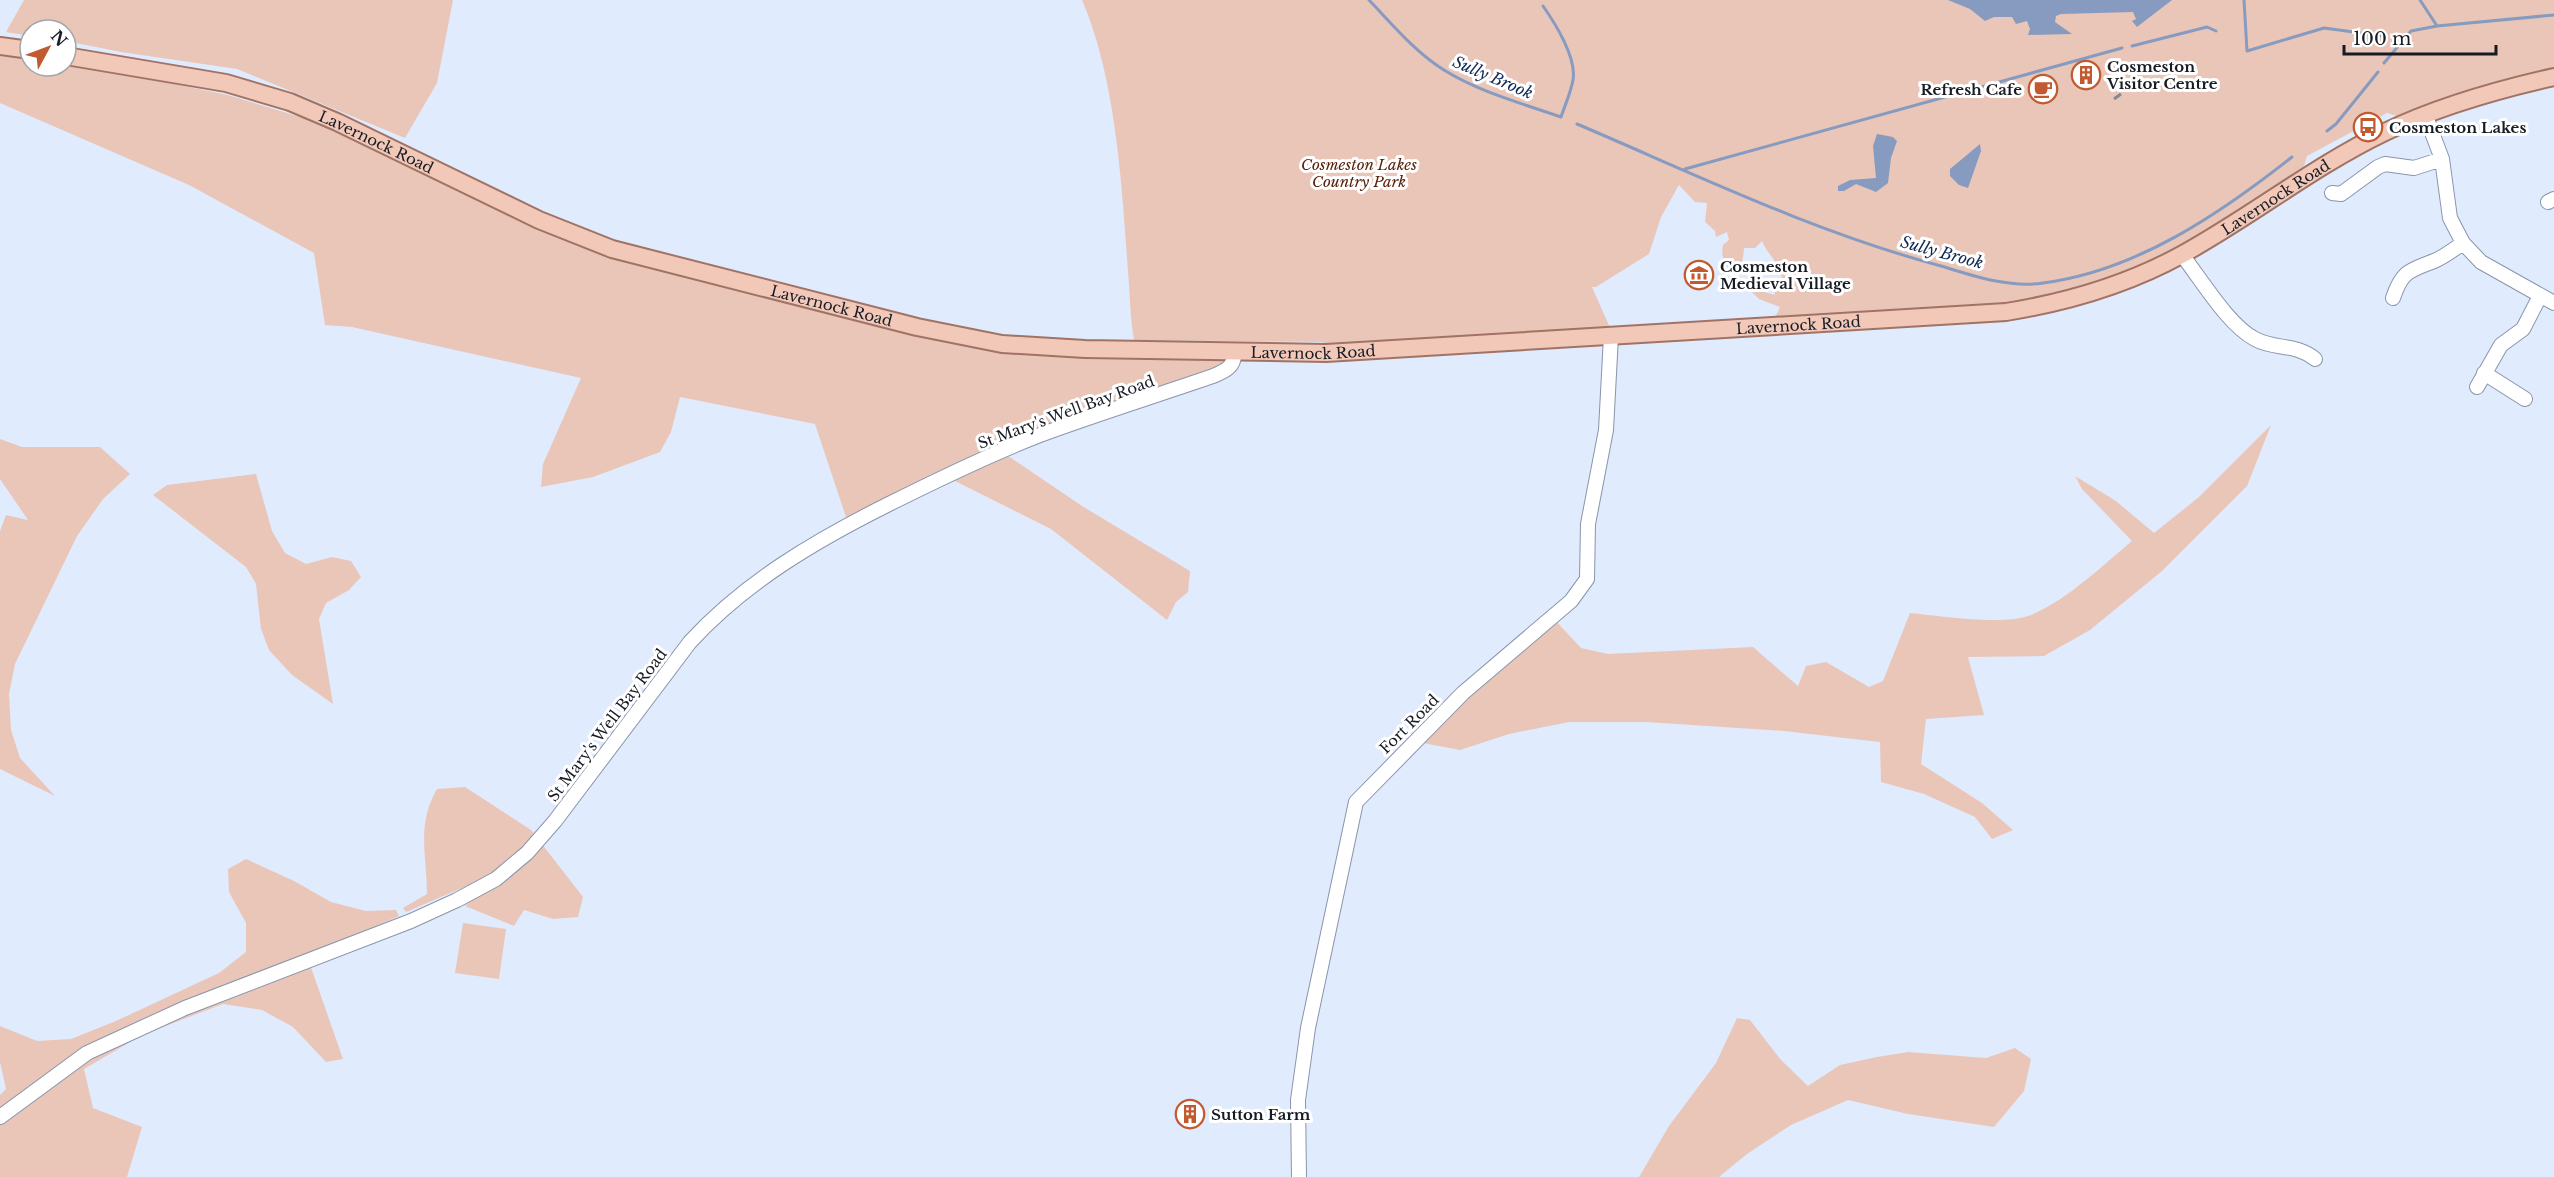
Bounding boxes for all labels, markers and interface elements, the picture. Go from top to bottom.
north arrow [18,18,78,78]
scale bar [2344,18,2496,56]
text: N [47,26,72,50]
text: 100 m [2353,28,2411,50]
water label: Sully Brook [1450,51,1536,103]
place label: Cosmeston Visitor Centre [2106,57,2218,93]
building icon: Cosmeston Visitor Centre [2070,59,2102,91]
cafe icon: Refresh Cafe [2027,73,2059,105]
place label: Refresh Cafe [1920,80,2022,99]
street label: Lavernock Road [316,106,437,177]
bus stop icon: Cosmeston Lakes [2352,111,2384,143]
place label: Cosmeston Lakes [2389,118,2526,137]
park label: Cosmeston Lakes Country Park [1301,155,1417,191]
street label: Lavernock Road [2218,155,2333,239]
water label: Sully Brook [1898,231,1986,273]
place label: Cosmeston Medieval Village [1720,257,1851,293]
museum icon: Cosmeston Medieval Village [1683,259,1715,291]
street label: Lavernock Road [769,281,895,330]
street label: Lavernock Road [1735,311,1861,338]
street label: Lavernock Road [1251,341,1376,363]
street label: St Mary's Well Bay Road [975,371,1157,453]
street label: St Mary's Well Bay Road [543,645,671,805]
street label: Fort Road [1375,690,1443,758]
building icon: Sutton Farm [1174,1098,1206,1130]
place label: Sutton Farm [1211,1105,1311,1124]

